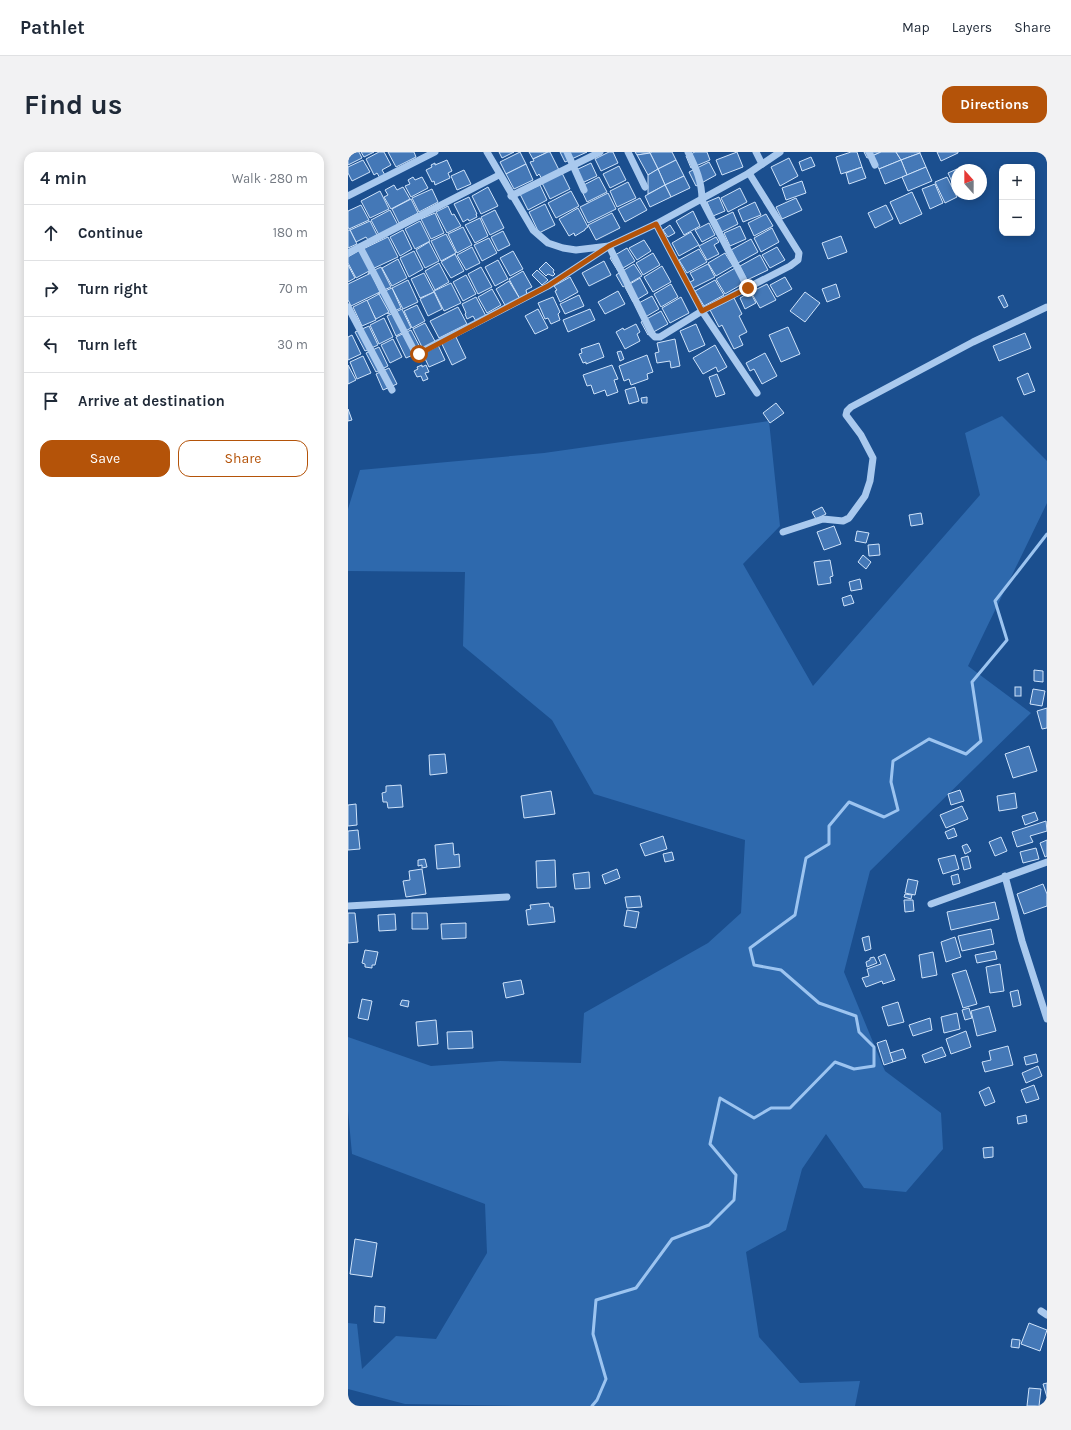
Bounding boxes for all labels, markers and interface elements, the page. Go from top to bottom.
text: Pathlet [20,17,85,39]
text: Map [902,19,930,36]
text: Layers [952,19,992,36]
text: Share [1014,19,1051,36]
button: Directions [942,86,1047,123]
text: Find us [24,88,123,121]
north arrow [951,164,987,200]
map controls [999,164,1035,236]
button: + [999,164,1035,200]
text: 4 min [40,168,87,188]
text: Walk · 280 m [232,171,308,186]
button: − [999,200,1035,236]
icon: ahead [40,222,62,244]
text: Continue [78,224,143,242]
text: 180 m [273,225,308,240]
icon: right [40,278,62,300]
route end [739,279,757,297]
text: Turn right [78,280,148,298]
text: 70 m [279,281,308,296]
icon: left [40,334,62,356]
text: Turn left [78,336,137,354]
text: 30 m [277,337,308,352]
route start [410,345,428,363]
icon: arrive [40,390,62,412]
text: Arrive at destination [78,392,225,410]
button: Save [40,440,170,477]
button: Share [178,440,308,477]

